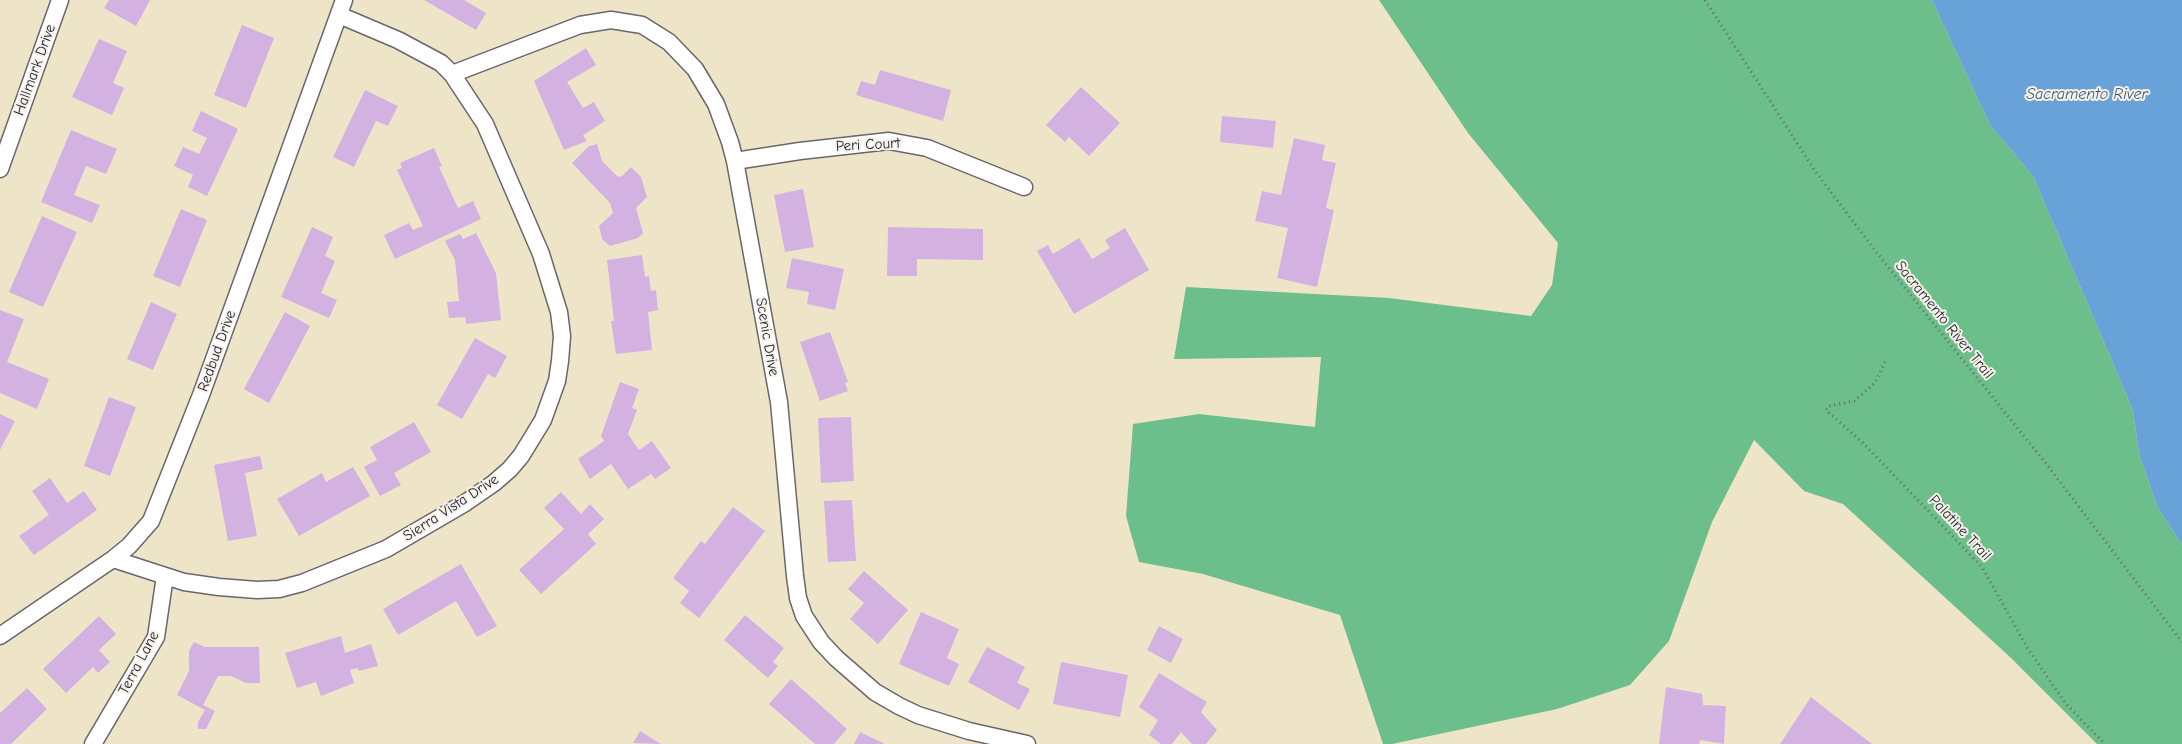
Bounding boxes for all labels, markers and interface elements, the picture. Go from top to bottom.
street label: Hallmark Drive [10,22,60,118]
water label: Sacramento River [2026,84,2148,104]
street label: Peri Court [835,134,901,156]
street label: Sacramento River Trail [1891,257,1997,383]
street label: Scenic Drive [751,296,783,378]
street label: Redbud Drive [194,308,240,394]
street label: Sierra Vista Drive [400,470,502,546]
street label: Palatine Trail [1925,492,1995,564]
street label: Terra Lane [115,628,163,698]

